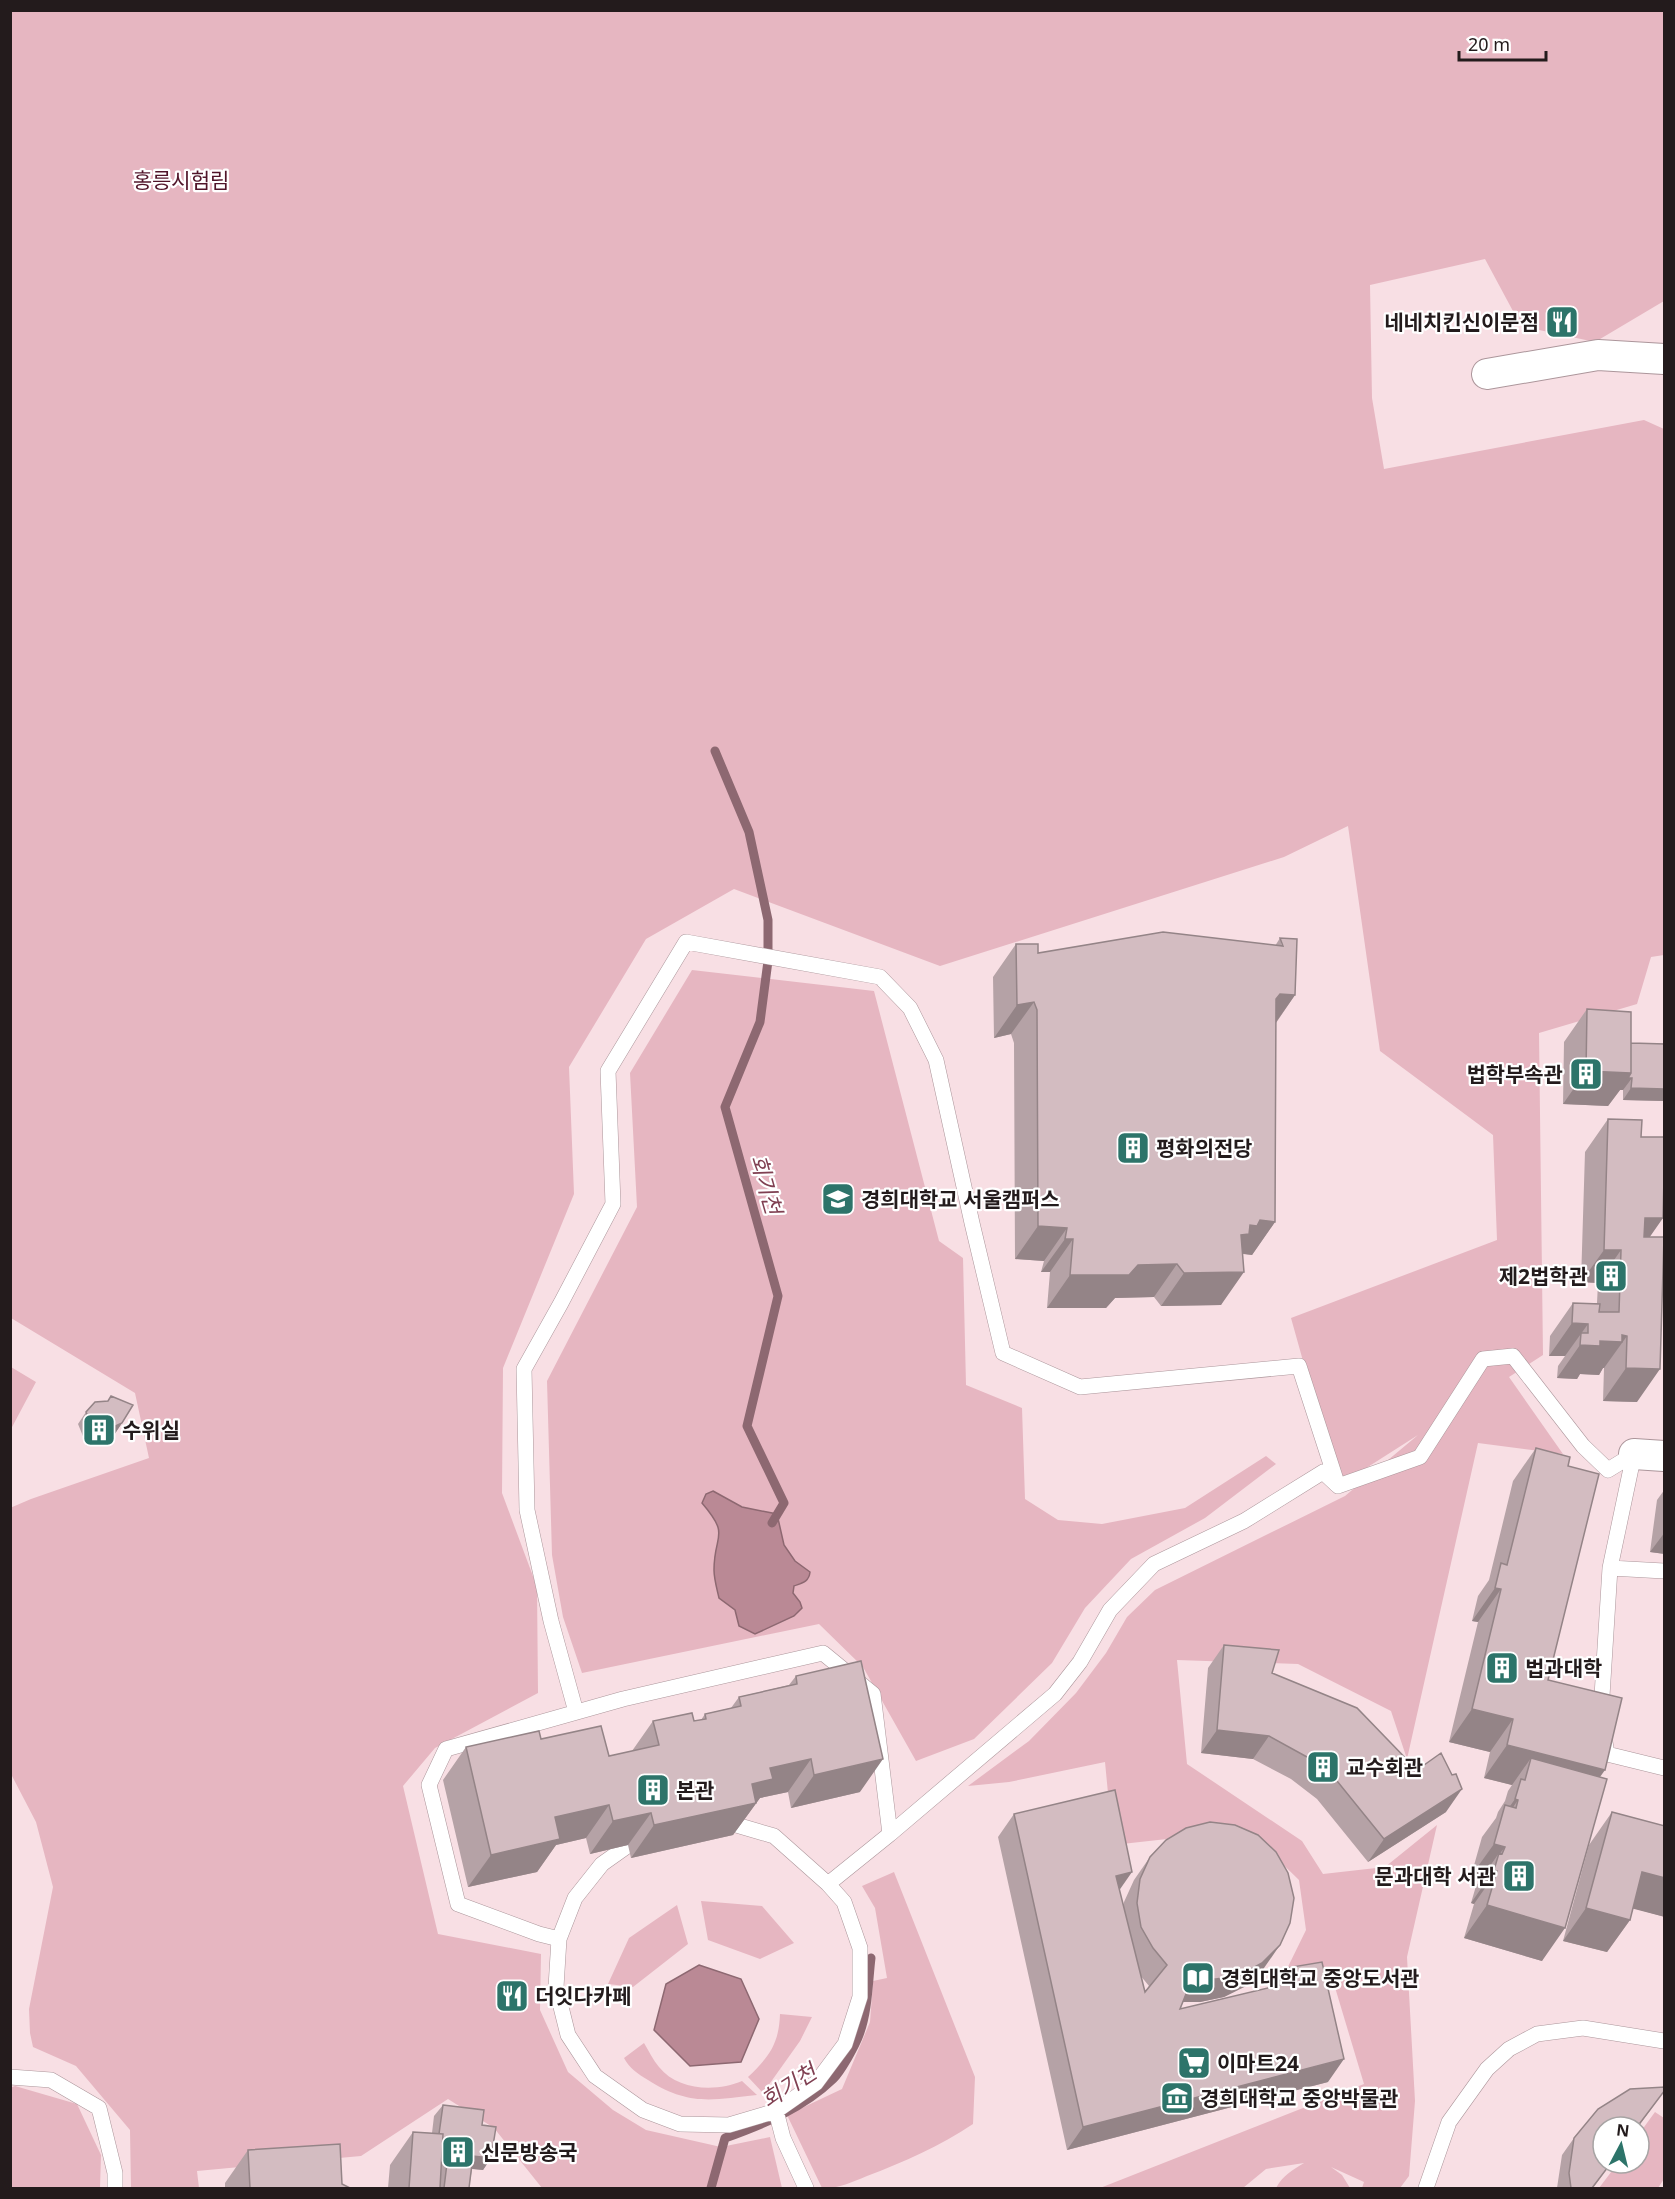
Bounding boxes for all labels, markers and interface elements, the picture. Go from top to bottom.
scale bar [1459,24,1546,62]
text: 20 m [1468,32,1510,56]
park label: 홍릉시험림 [133,166,229,194]
restaurant icon: 네네치킨신이문점 [1544,304,1580,340]
place label: 네네치킨신이문점 [1384,308,1539,336]
building icon: 법학부속관 [1568,1056,1604,1092]
place label: 법학부속관 [1466,1060,1563,1088]
building icon: 평화의전당 [1115,1130,1151,1166]
place label: 평화의전당 [1156,1134,1253,1162]
water label: 회기천 [744,1151,791,1220]
school or university icon: 경희대학교 서울캠퍼스 [820,1181,856,1217]
place label: 경희대학교 서울캠퍼스 [861,1185,1060,1213]
building icon: 제2법학관 [1593,1258,1629,1294]
place label: 제2법학관 [1499,1262,1588,1290]
building icon: 수위실 [81,1412,117,1448]
place label: 수위실 [122,1416,180,1444]
building icon: 법과대학 [1484,1650,1520,1686]
place label: 법과대학 [1525,1654,1602,1682]
building icon: 교수회관 [1305,1749,1341,1785]
place label: 교수회관 [1346,1753,1423,1781]
building icon: 본관 [635,1772,671,1808]
place label: 본관 [676,1776,715,1804]
building icon: 문과대학 서관 [1501,1858,1537,1894]
place label: 문과대학 서관 [1375,1862,1496,1890]
library icon: 경희대학교 중앙도서관 [1180,1960,1216,1996]
place label: 경희대학교 중앙도서관 [1221,1964,1420,1992]
restaurant icon: 더잇다카페 [494,1978,530,2014]
place label: 더잇다카페 [535,1982,632,2010]
supermarket icon: 이마트24 [1176,2045,1212,2081]
place label: 이마트24 [1217,2049,1299,2077]
water label: 회기천 [754,2054,824,2114]
museum icon: 경희대학교 중앙박물관 [1159,2080,1195,2116]
place label: 경희대학교 중앙박물관 [1200,2084,1399,2112]
north arrow [1591,2115,1651,2175]
text: N [1615,2118,1631,2142]
building icon: 신문방송국 [440,2134,476,2170]
place label: 신문방송국 [481,2138,578,2166]

